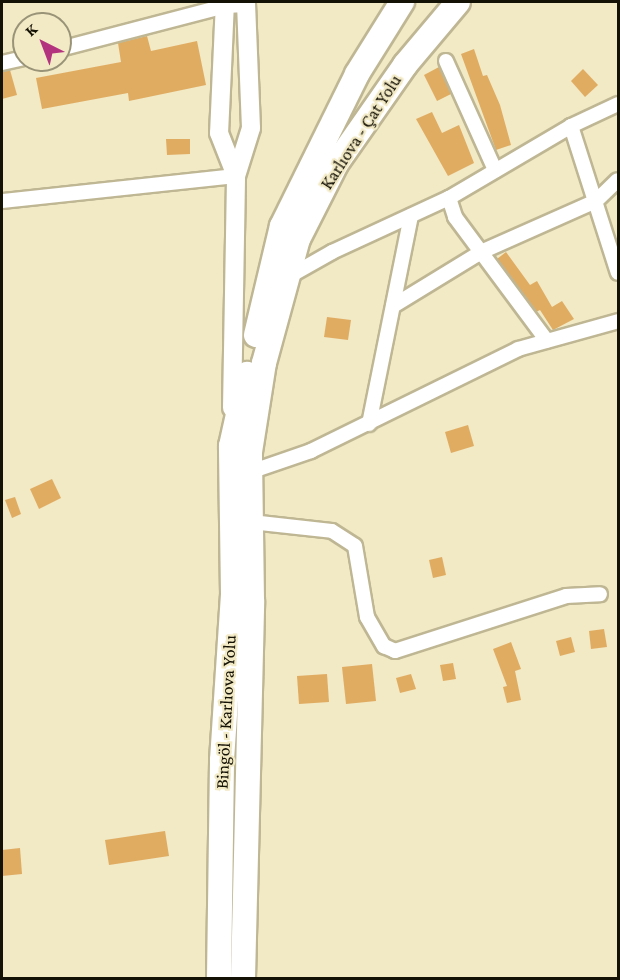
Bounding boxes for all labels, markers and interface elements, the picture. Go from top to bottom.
north arrow [12,12,72,72]
text: K [21,20,40,39]
street label: Karlıova - Çat Yolu [316,71,406,193]
street label: Bingöl - Karlıova Yolu [211,634,241,790]

